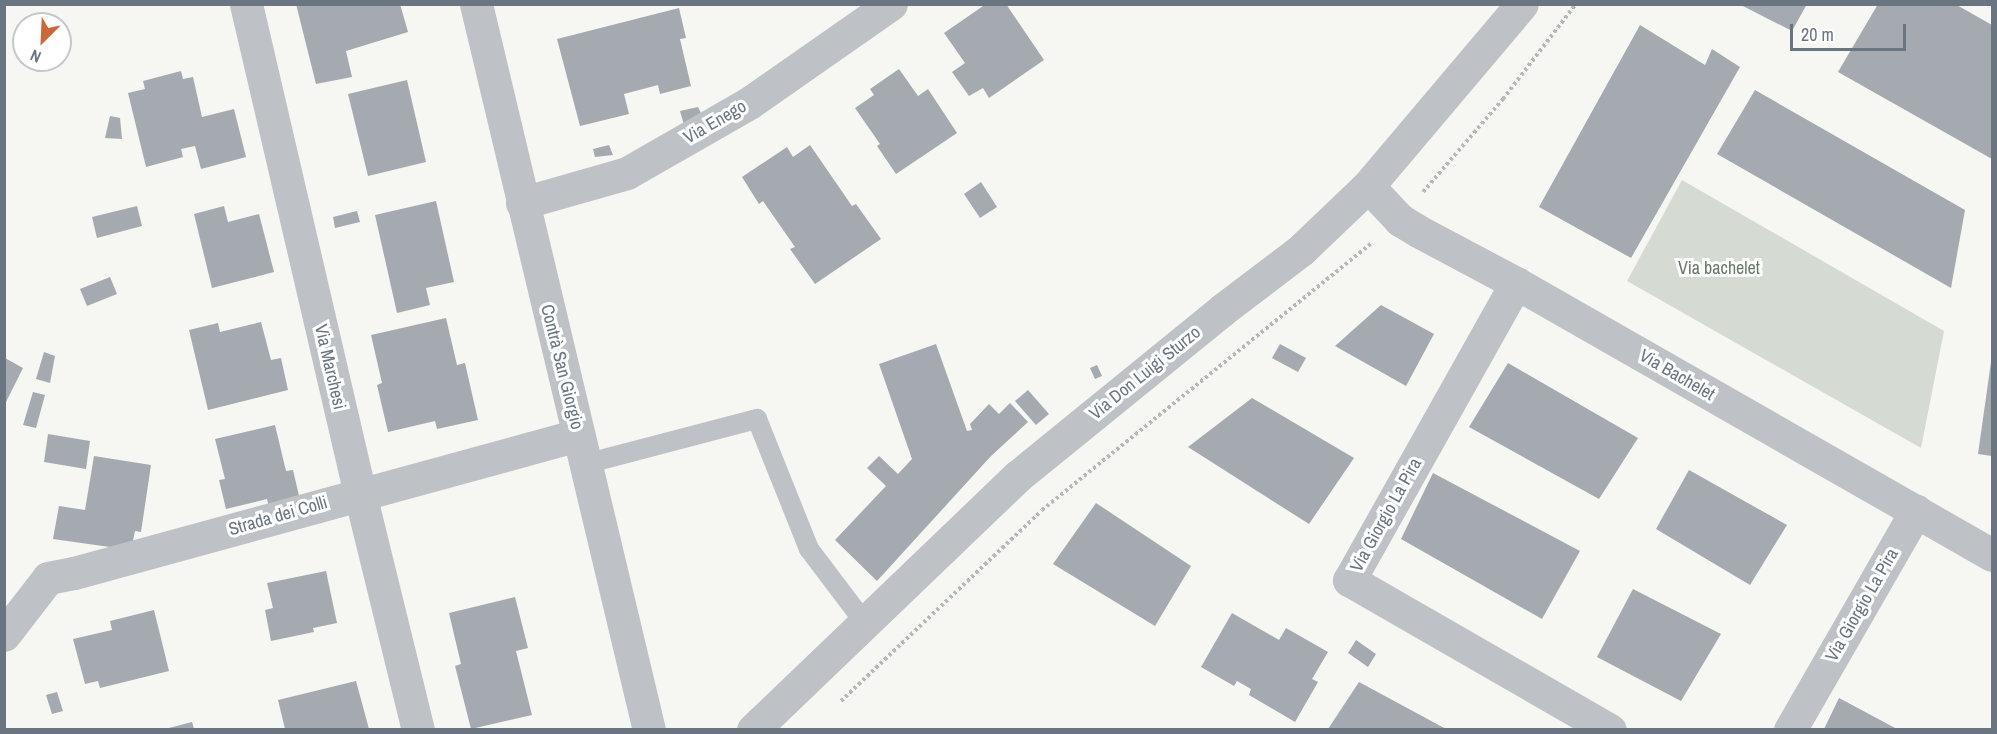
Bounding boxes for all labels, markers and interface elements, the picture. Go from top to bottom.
north arrow [12,12,72,72]
scale bar [1793,12,1908,50]
text: 20 m [1801,22,1834,47]
text: N [27,45,44,69]
street label: Via Enego [680,95,750,149]
park label: Via bachelet [1678,257,1760,279]
street label: Contrà San Giorgio [536,302,588,432]
street label: Via Marchesi [310,322,350,412]
street label: Via Don Luigi Sturzo [1085,322,1205,424]
street label: Via Bachelet [1635,345,1719,405]
street label: Via Giorgio La Pira [1346,454,1426,576]
street label: Strada dei Colli [226,492,330,540]
street label: Via Giorgio La Pira [1821,545,1903,665]

